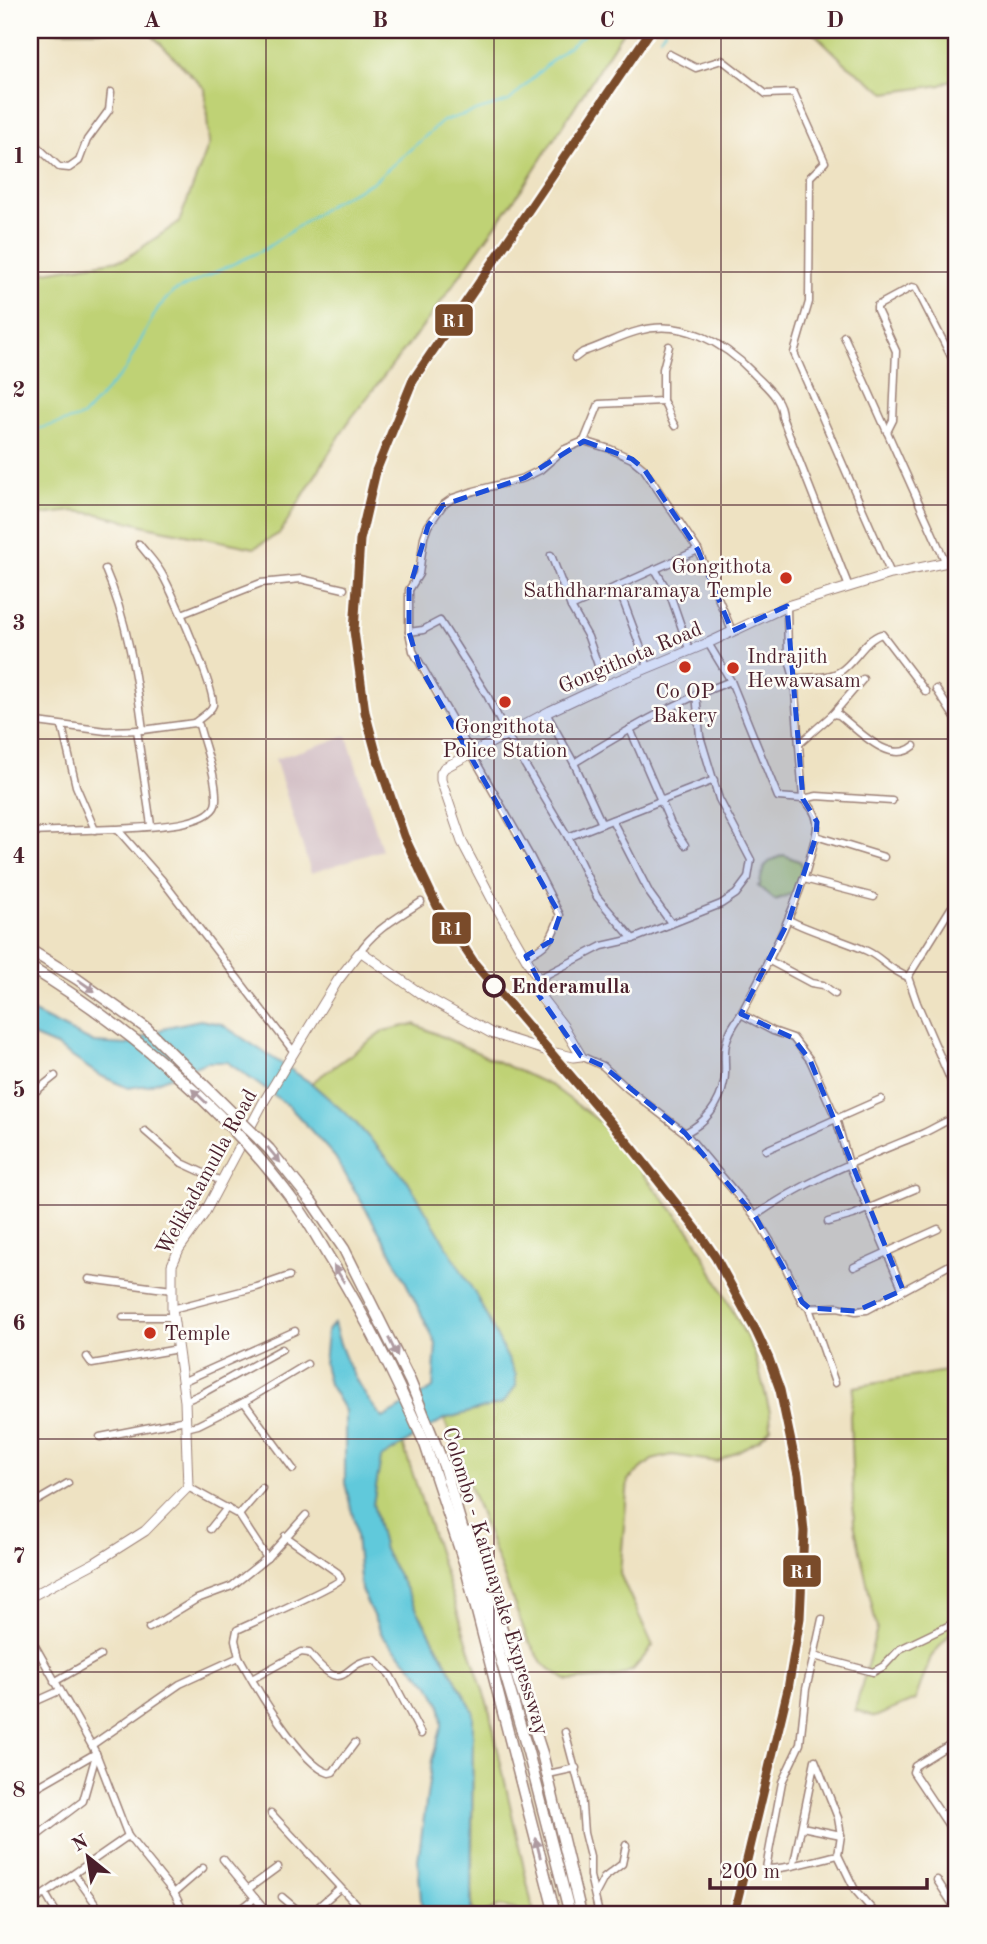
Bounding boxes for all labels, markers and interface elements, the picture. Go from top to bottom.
text: A [143,9,161,32]
text: B [372,9,388,32]
text: C [599,9,615,32]
text: D [826,9,844,32]
text: 1 [12,145,26,168]
line badge: R1 [434,303,474,337]
text: R1 [442,313,466,332]
text: 2 [12,379,26,402]
place label: Gongithota Sathdharmaramaya Temple [523,557,772,602]
marker: Gongithota Sathdharmaramaya Temple [778,570,794,586]
text: 3 [12,612,26,635]
street label: Gongithota Road [556,619,705,698]
place label: Indrajith Hewawasam [747,647,861,692]
marker: Co OP Bakery [677,659,693,675]
marker: Indrajith Hewawasam [725,660,741,676]
place label: Co OP Bakery [652,682,718,727]
marker: Gongithota Police Station [497,694,513,710]
place label: Gongithota Police Station [442,717,568,762]
text: 4 [12,845,26,868]
line badge: R1 [431,911,472,945]
text: R1 [439,921,463,940]
marker: Enderamulla [483,975,505,997]
place label: Enderamulla [511,977,630,998]
one-way arrow [78,979,96,993]
text: 5 [12,1079,26,1102]
street label: Welikadamulla Road [153,1086,262,1259]
one-way arrow [191,1089,208,1105]
one-way arrow [266,1146,281,1164]
one-way arrow [333,1264,346,1284]
text: 6 [12,1312,26,1335]
place label: Temple [164,1324,230,1345]
marker: Temple [142,1325,158,1341]
one-way arrow [388,1337,399,1357]
street label: Colombo - Katunayake Expressway [438,1425,552,1738]
text: 7 [12,1545,26,1568]
line badge: R1 [782,1554,822,1588]
text: R1 [790,1564,814,1583]
text: 8 [12,1779,26,1802]
north arrow [52,1822,122,1892]
text: N [70,1832,92,1856]
one-way arrow [532,1837,543,1859]
scale bar [710,1846,928,1890]
text: 200 m [721,1862,780,1883]

